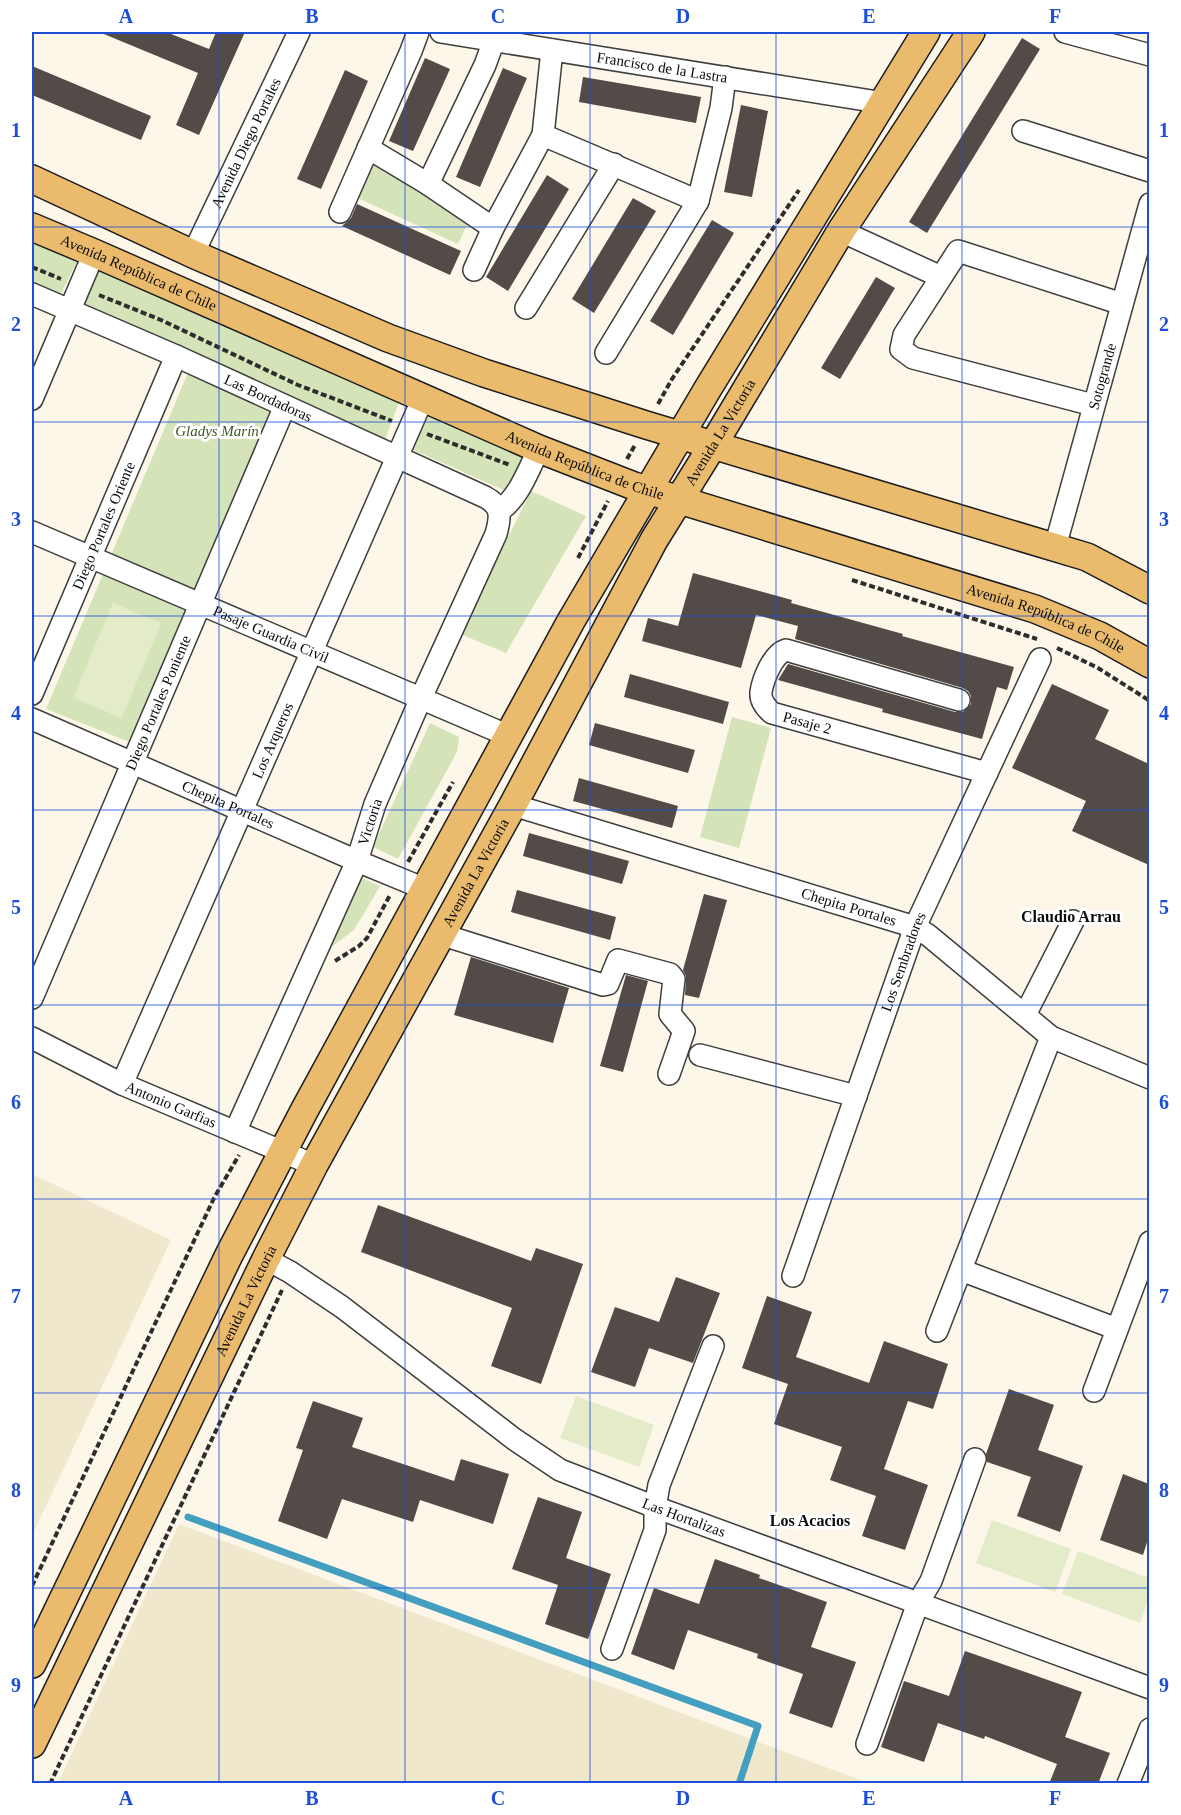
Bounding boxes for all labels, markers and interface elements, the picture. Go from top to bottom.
text: A [119,5,134,27]
text: B [305,5,319,27]
text: C [491,5,505,27]
text: D [676,5,690,27]
text: E [862,5,876,27]
text: F [1049,5,1061,27]
street label: Francisco de la Lastra [596,49,729,86]
street label: Avenida Diego Portales [208,75,284,211]
text: 1 [11,119,21,141]
text: 1 [1159,119,1169,141]
street label: Avenida República de Chile [58,232,219,314]
text: 2 [11,313,21,335]
text: 2 [1159,313,1169,335]
street label: Sotogrande [1085,341,1119,411]
street label: Las Bordadoras [222,371,315,425]
street label: Avenida La Victoria [682,376,759,488]
park label: Gladys Marín [175,423,259,439]
street label: Avenida República de Chile [503,427,666,503]
street label: Diego Portales Oriente [69,459,138,592]
text: 3 [11,508,21,530]
text: 3 [1159,508,1169,530]
street label: Avenida República de Chile [965,580,1128,656]
street label: Pasaje Guardia Civil [211,602,331,666]
street label: Diego Portales Poniente [122,633,194,773]
street label: Los Arqueros [249,700,296,781]
text: 4 [11,702,21,724]
text: 4 [1159,702,1169,724]
street label: Pasaje 2 [781,708,833,737]
street label: Chepita Portales [180,778,277,832]
street label: Victoria [355,796,385,847]
street label: Avenida La Victoria [439,816,512,930]
street label: Chepita Portales [799,885,899,929]
text: 5 [11,896,21,918]
text: 5 [1159,896,1169,918]
district label: Claudio Arrau [1021,908,1121,925]
street label: Los Sembradores [878,909,929,1014]
street label: Antonio Garfias [123,1078,219,1131]
text: 6 [11,1091,21,1113]
text: 6 [1159,1091,1169,1113]
street label: Avenida La Victoria [212,1243,280,1359]
text: 7 [11,1285,21,1307]
text: 7 [1159,1285,1169,1307]
text: 8 [11,1479,21,1501]
text: 8 [1159,1479,1169,1501]
street label: Las Hortalizas [640,1495,728,1540]
district label: Los Acacios [770,1512,850,1529]
text: 9 [11,1674,21,1696]
text: 9 [1159,1674,1169,1696]
text: A [119,1787,134,1809]
text: B [305,1787,319,1809]
text: C [491,1787,505,1809]
text: D [676,1787,690,1809]
text: E [862,1787,876,1809]
text: F [1049,1787,1061,1809]

